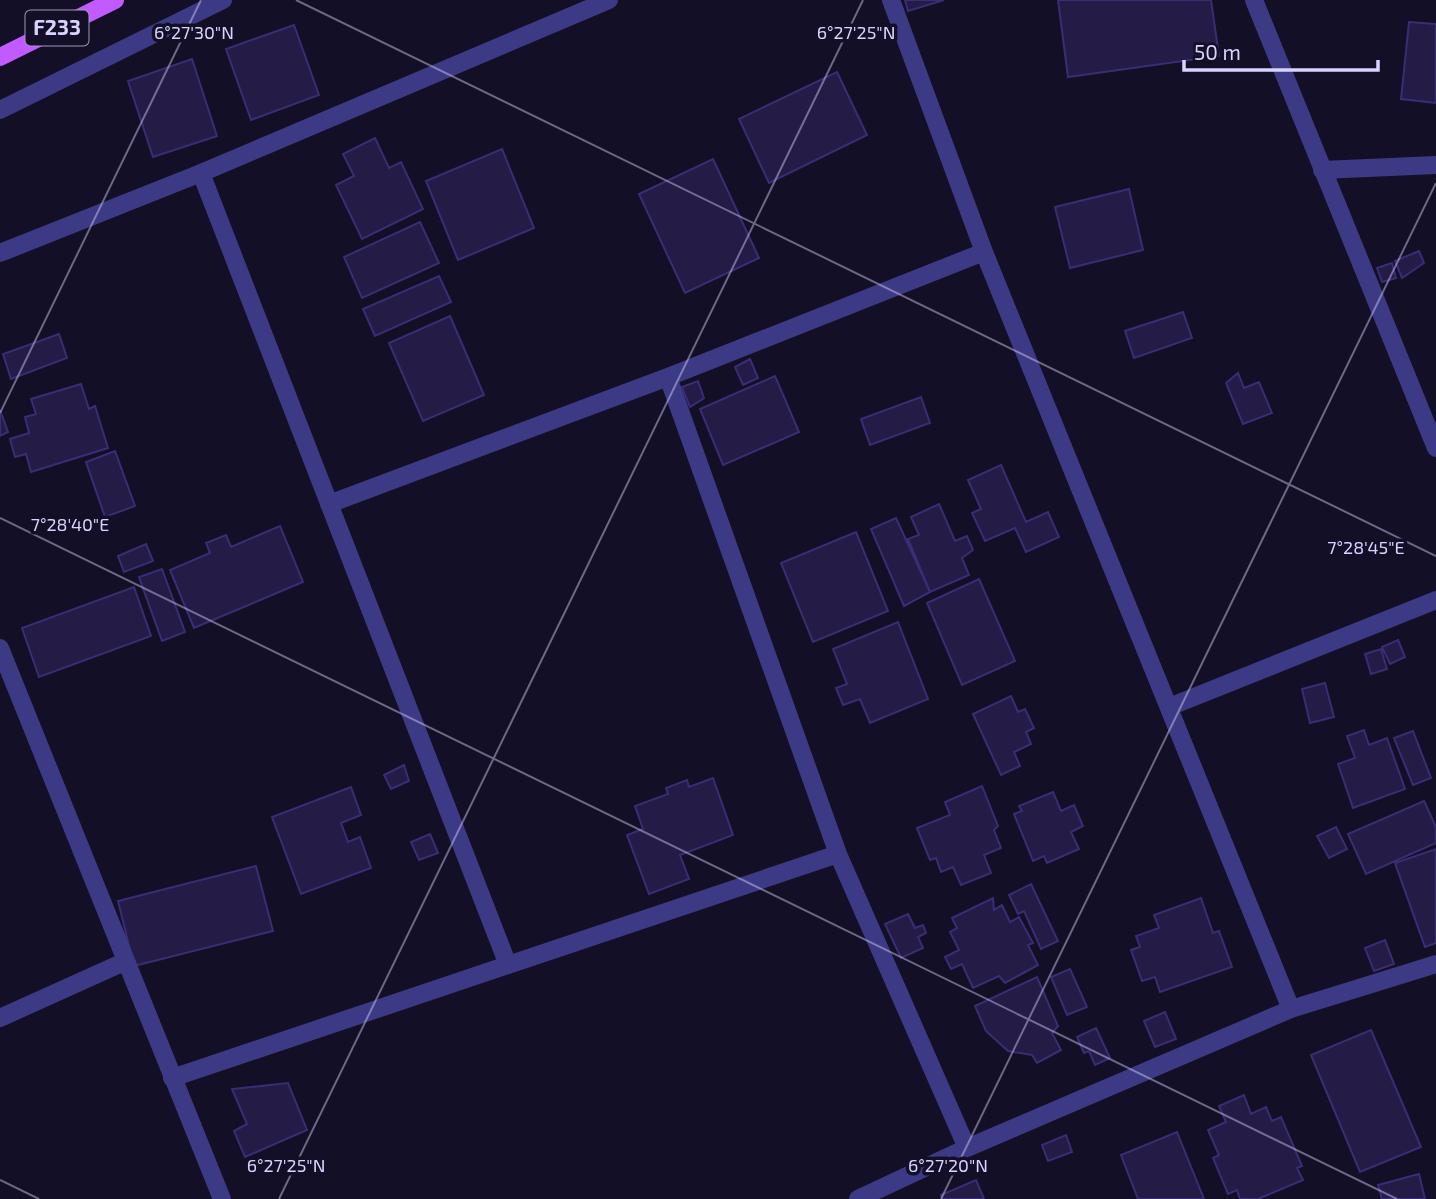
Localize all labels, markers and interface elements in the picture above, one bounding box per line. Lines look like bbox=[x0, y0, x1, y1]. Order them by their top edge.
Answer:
road number: F233 bbox=[25, 10, 88, 46]
text: 6°27'30"N bbox=[154, 21, 234, 43]
text: 6°27'25"N bbox=[817, 21, 895, 43]
scale bar bbox=[1184, 28, 1378, 72]
text: 50 m bbox=[1194, 39, 1241, 64]
text: 7°28'40"E bbox=[31, 513, 109, 535]
text: 7°28'45"E bbox=[1327, 536, 1405, 558]
text: 6°27'25"N bbox=[247, 1154, 325, 1176]
text: 6°27'20"N bbox=[908, 1154, 988, 1176]

